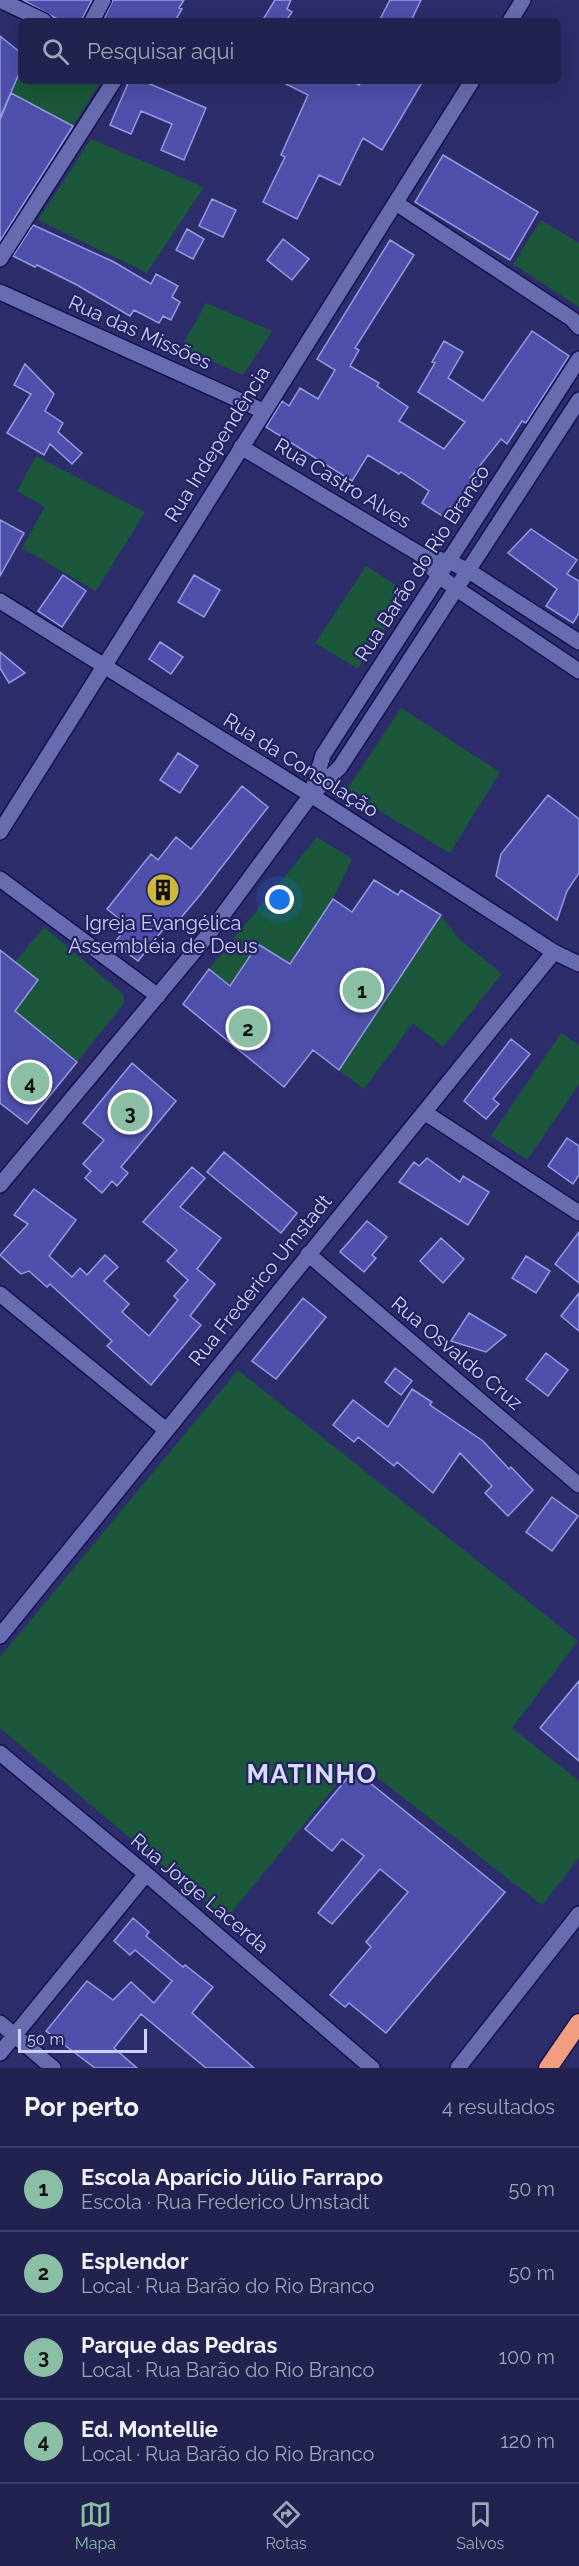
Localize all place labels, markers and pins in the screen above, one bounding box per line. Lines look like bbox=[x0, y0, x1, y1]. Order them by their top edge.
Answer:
building icon: Igreja Evangélica Assembléia de Deus bbox=[145, 872, 181, 908]
place label: Igreja Evangélica Assembléia de Deus bbox=[68, 911, 258, 958]
pin: 1 bbox=[342, 968, 382, 1012]
pin: 2 bbox=[228, 1006, 268, 1050]
pin: 4 bbox=[10, 1060, 50, 1104]
pin: 3 bbox=[110, 1090, 150, 1134]

